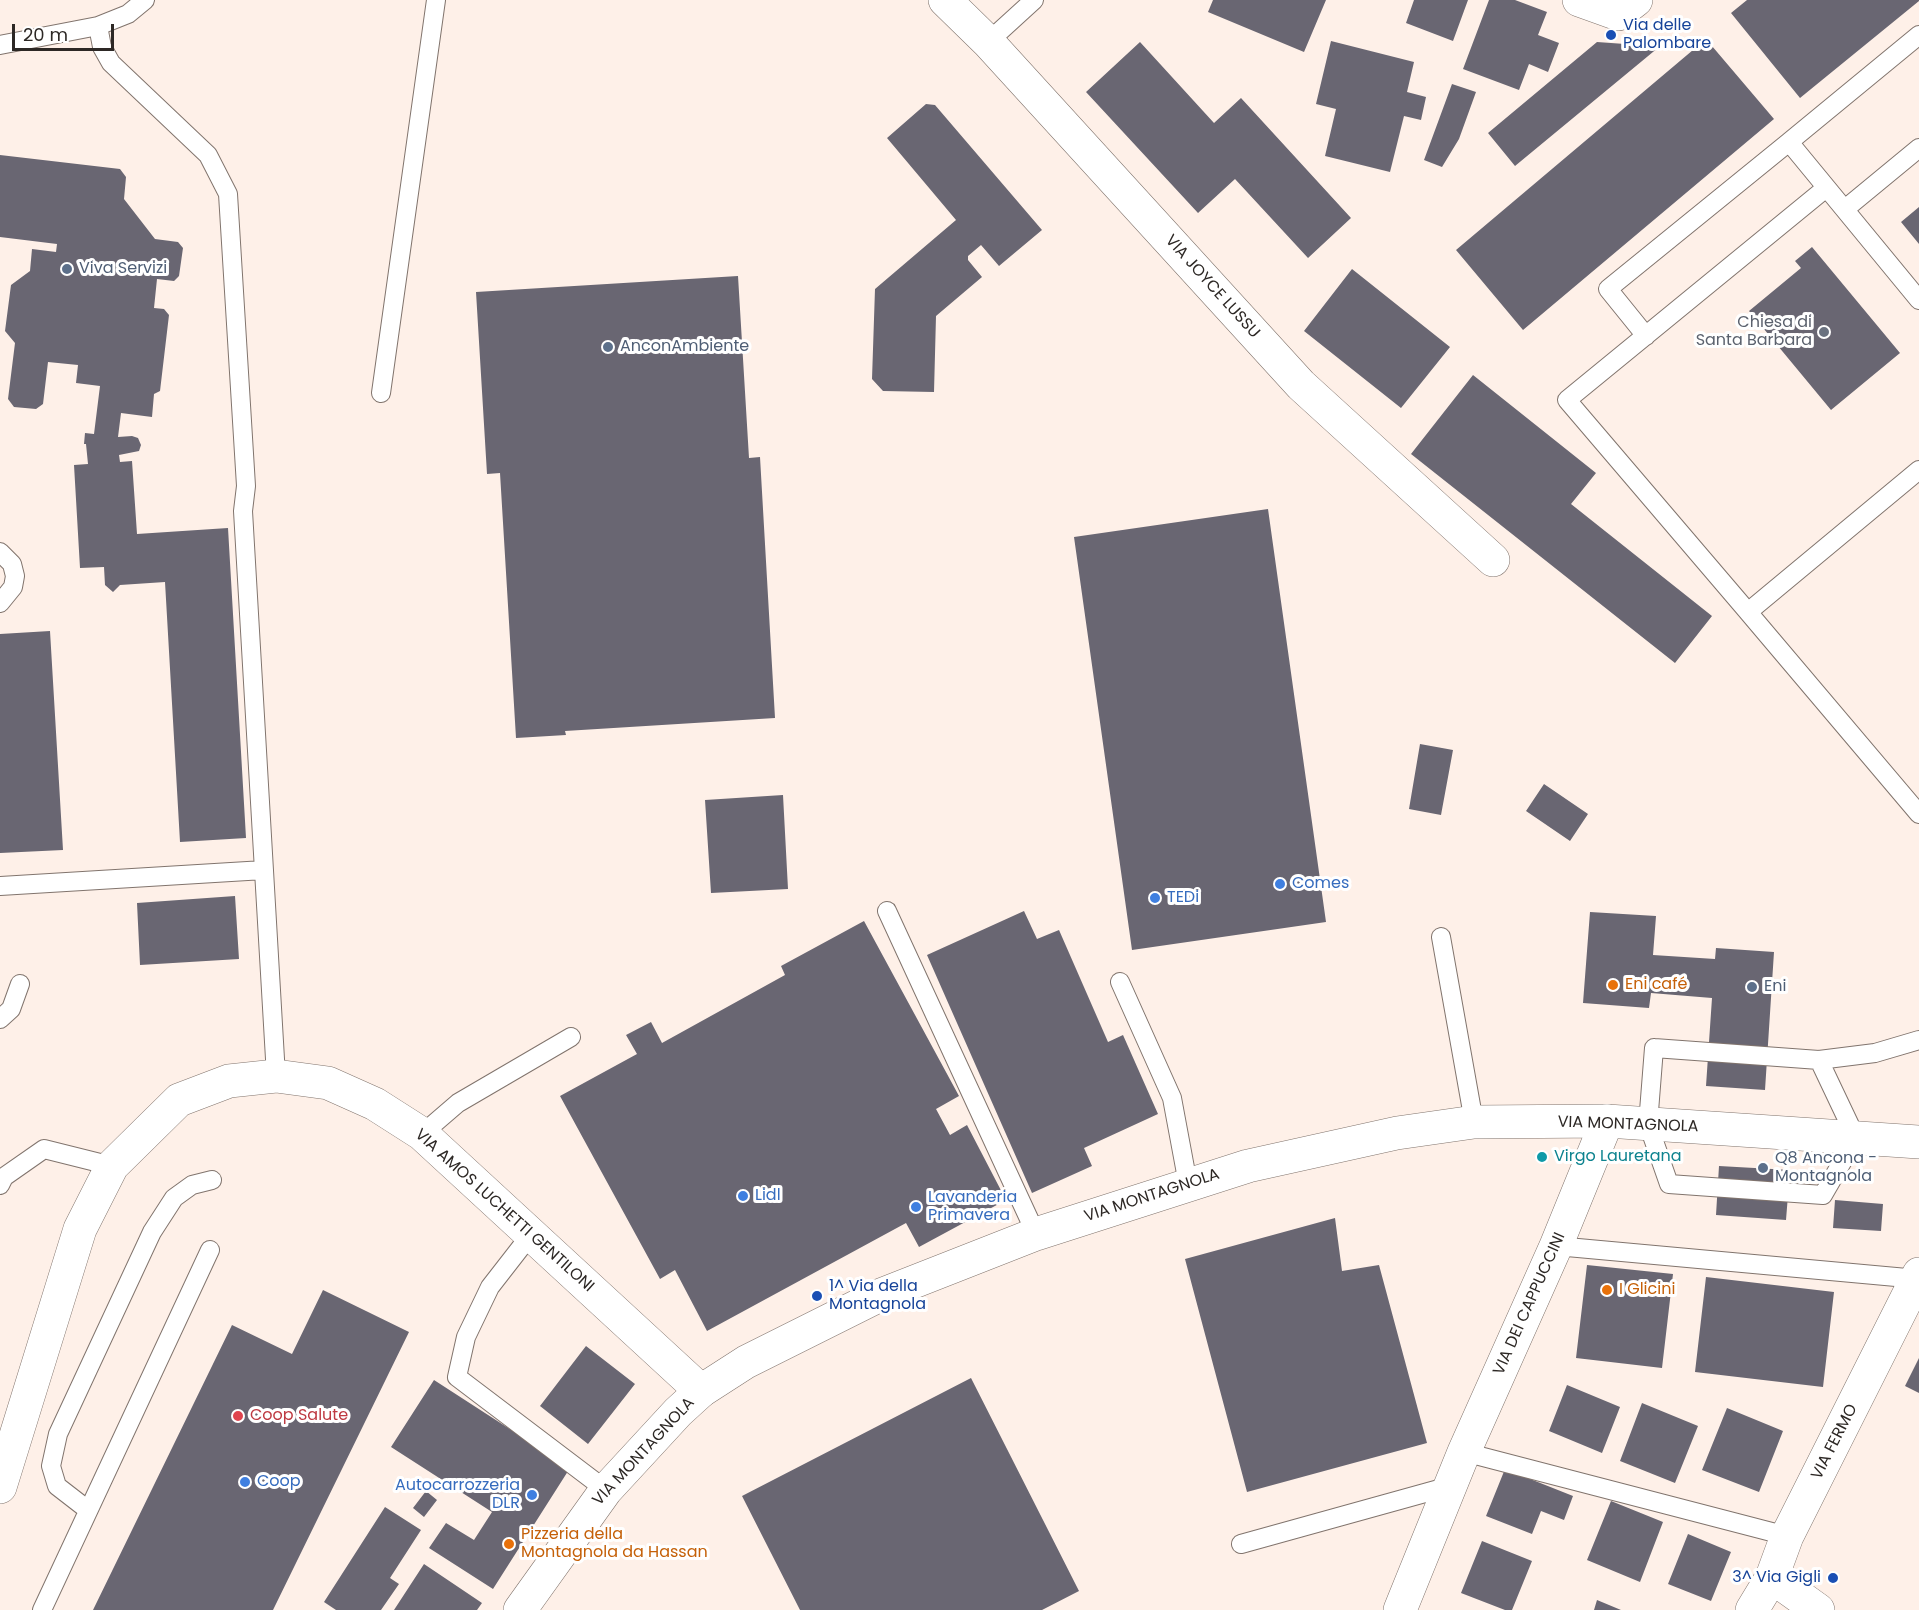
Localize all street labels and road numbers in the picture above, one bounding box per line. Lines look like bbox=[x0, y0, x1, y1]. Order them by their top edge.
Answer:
street label: VIA JOYCE LUSSU bbox=[1161, 231, 1263, 343]
street label: VIA MONTAGNOLA bbox=[1557, 1113, 1699, 1137]
street label: VIA AMOS LUCHETTI GENTILONI bbox=[410, 1125, 598, 1297]
street label: VIA MONTAGNOLA bbox=[1082, 1165, 1222, 1227]
street label: VIA DEI CAPPUCCINI bbox=[1490, 1230, 1570, 1378]
street label: VIA MONTAGNOLA bbox=[589, 1394, 699, 1510]
street label: VIA FERMO bbox=[1808, 1401, 1862, 1483]

